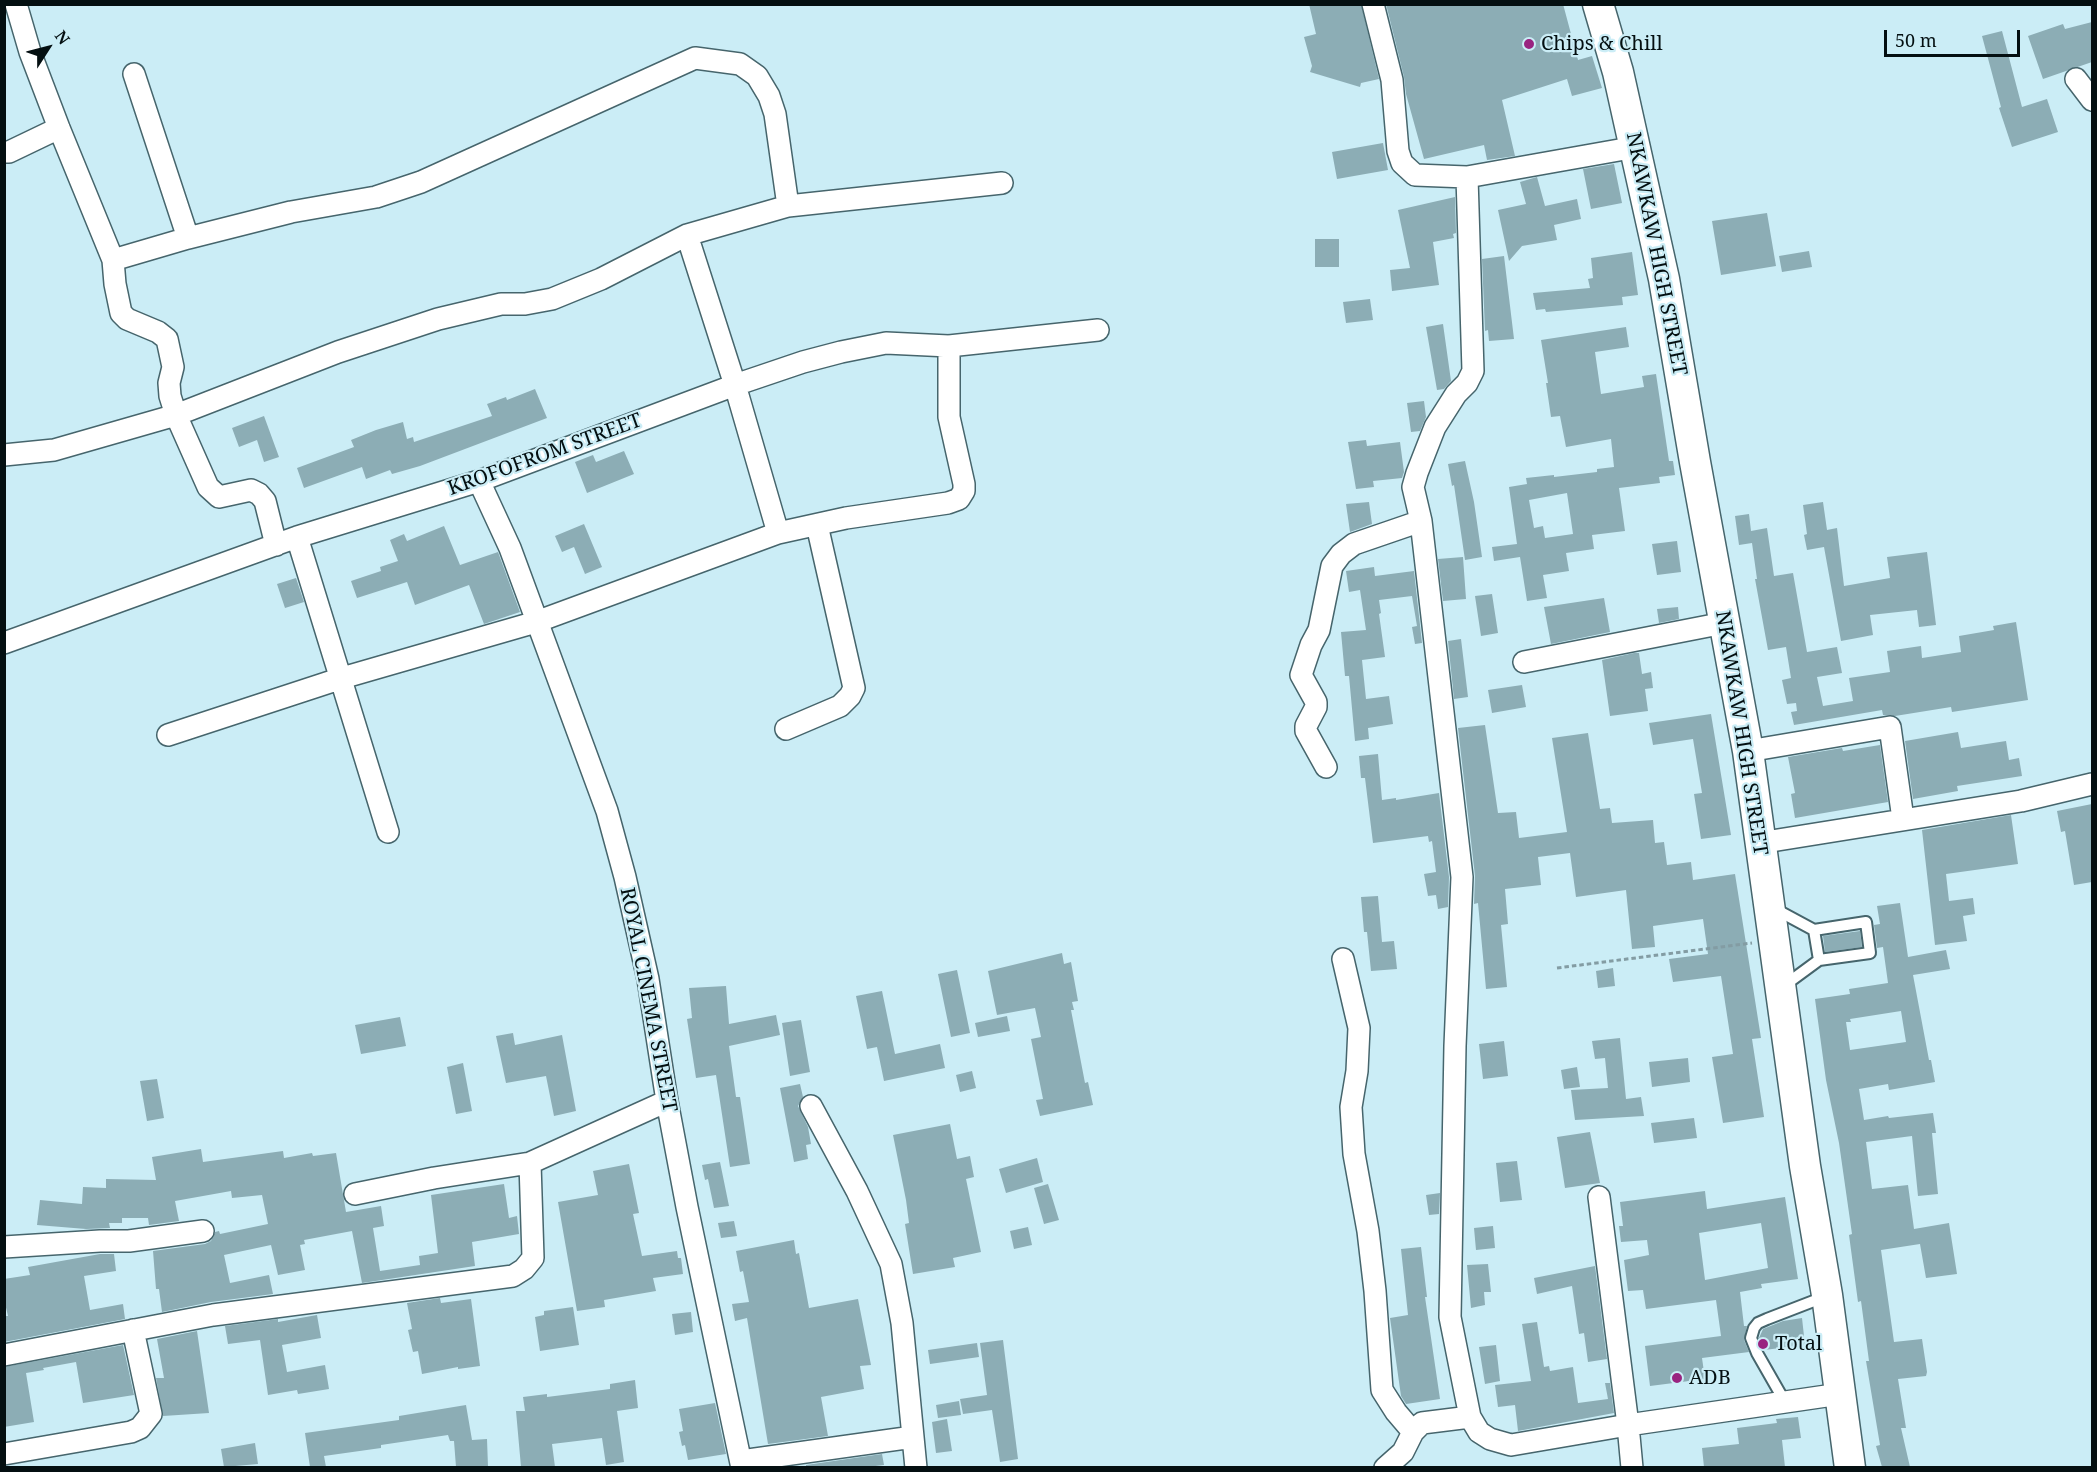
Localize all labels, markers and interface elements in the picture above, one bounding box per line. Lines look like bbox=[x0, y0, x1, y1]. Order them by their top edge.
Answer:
north arrow bbox=[18, 18, 78, 78]
scale bar bbox=[1887, 18, 2024, 56]
text: N bbox=[50, 26, 75, 49]
text: 50 m bbox=[1895, 28, 1937, 52]
place label: Chips & Chill bbox=[1541, 32, 1663, 56]
marker: Chips & Chill bbox=[1522, 37, 1536, 51]
street label: NKAWKAW HIGH STREET bbox=[1621, 130, 1691, 378]
street label: KROFOFROM STREET bbox=[445, 409, 645, 501]
street label: NKAWKAW HIGH STREET bbox=[1710, 609, 1772, 857]
street label: ROYAL CINEMA STREET bbox=[614, 886, 682, 1114]
place label: Total bbox=[1775, 1332, 1822, 1356]
marker: Total bbox=[1756, 1337, 1770, 1351]
place label: ADB bbox=[1689, 1366, 1731, 1390]
marker: ADB bbox=[1670, 1371, 1684, 1385]

